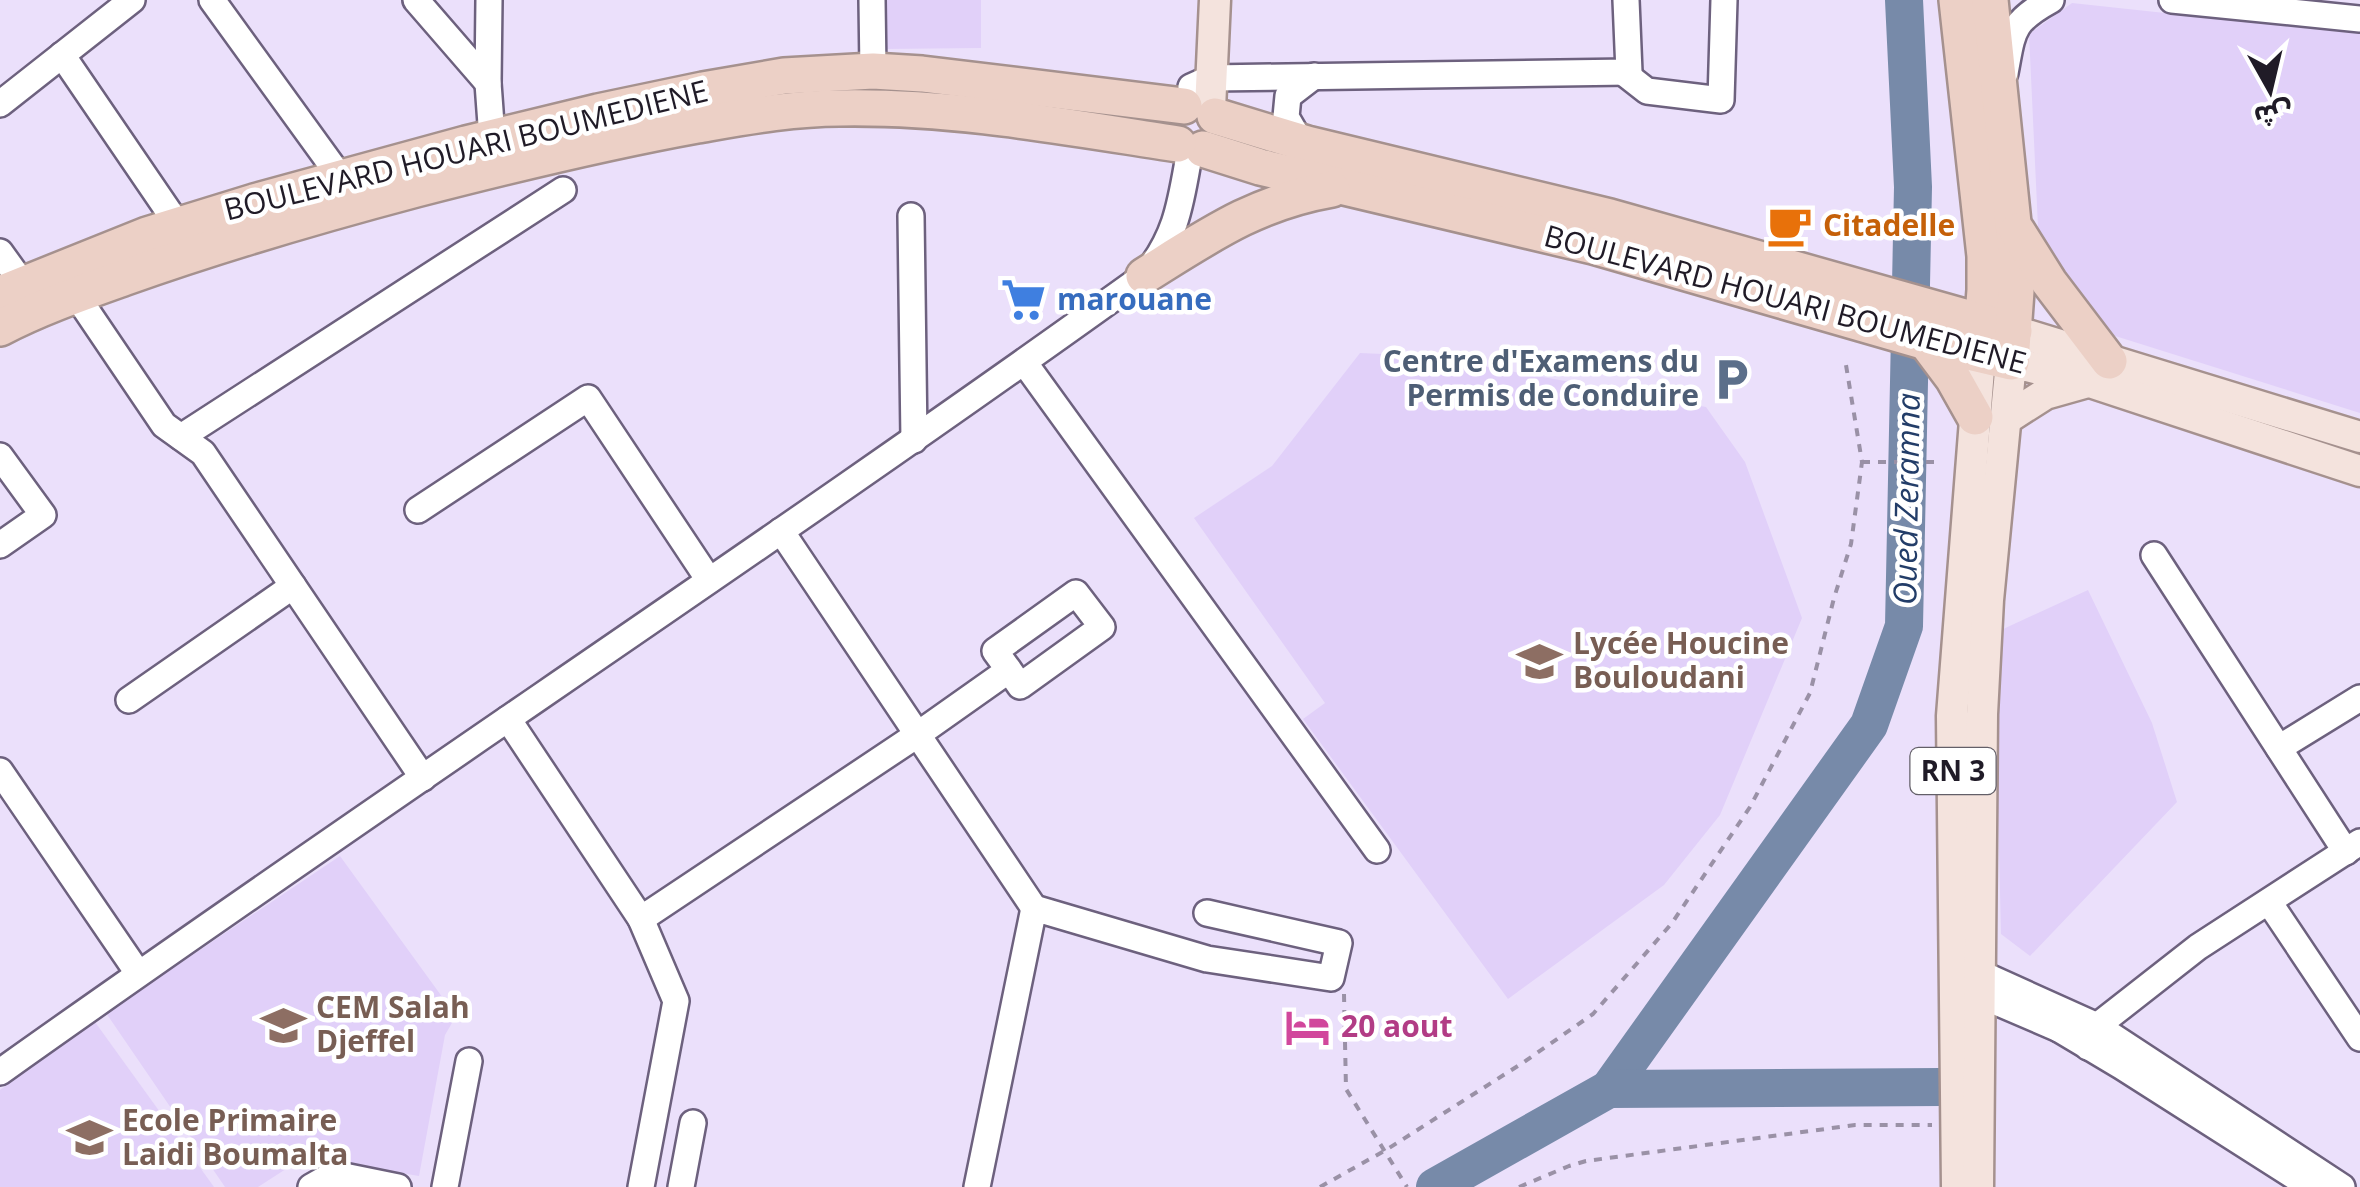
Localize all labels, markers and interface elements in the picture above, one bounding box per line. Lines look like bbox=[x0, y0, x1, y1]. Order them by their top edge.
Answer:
north arrow bbox=[2220, 40, 2320, 140]
street label: BOULEVARD HOUARI BOUMEDIENE bbox=[219, 70, 712, 230]
text: ش bbox=[2252, 94, 2295, 137]
cafe icon: Citadelle bbox=[1766, 202, 1814, 250]
place label: Citadelle bbox=[1823, 204, 1955, 245]
street label: BOULEVARD HOUARI BOUMEDIENE bbox=[1540, 214, 2031, 383]
supermarket icon: marouane bbox=[1000, 276, 1048, 324]
place label: marouane bbox=[1057, 278, 1212, 319]
place label: Centre d'Examens du Permis de Conduire bbox=[1383, 340, 1699, 415]
parking icon: Centre d'Examens du Permis de Conduire bbox=[1708, 355, 1756, 403]
water label: Oued Zeramna bbox=[1882, 392, 1929, 606]
place label: Lycée Houcine Bouloudani bbox=[1573, 622, 1789, 697]
school or university icon: Lycée Houcine Bouloudani bbox=[1516, 637, 1564, 685]
road number: RN 3 bbox=[1910, 748, 1996, 794]
place label: CEM Salah Djeffel bbox=[316, 986, 470, 1061]
school or university icon: CEM Salah Djeffel bbox=[259, 1001, 307, 1049]
hotel icon: 20 aout bbox=[1284, 1003, 1332, 1051]
place label: 20 aout bbox=[1341, 1005, 1453, 1046]
place label: Ecole Primaire Laidi Boumalta bbox=[122, 1099, 348, 1174]
school or university icon: Ecole Primaire Laidi Boumalta bbox=[65, 1114, 113, 1162]

